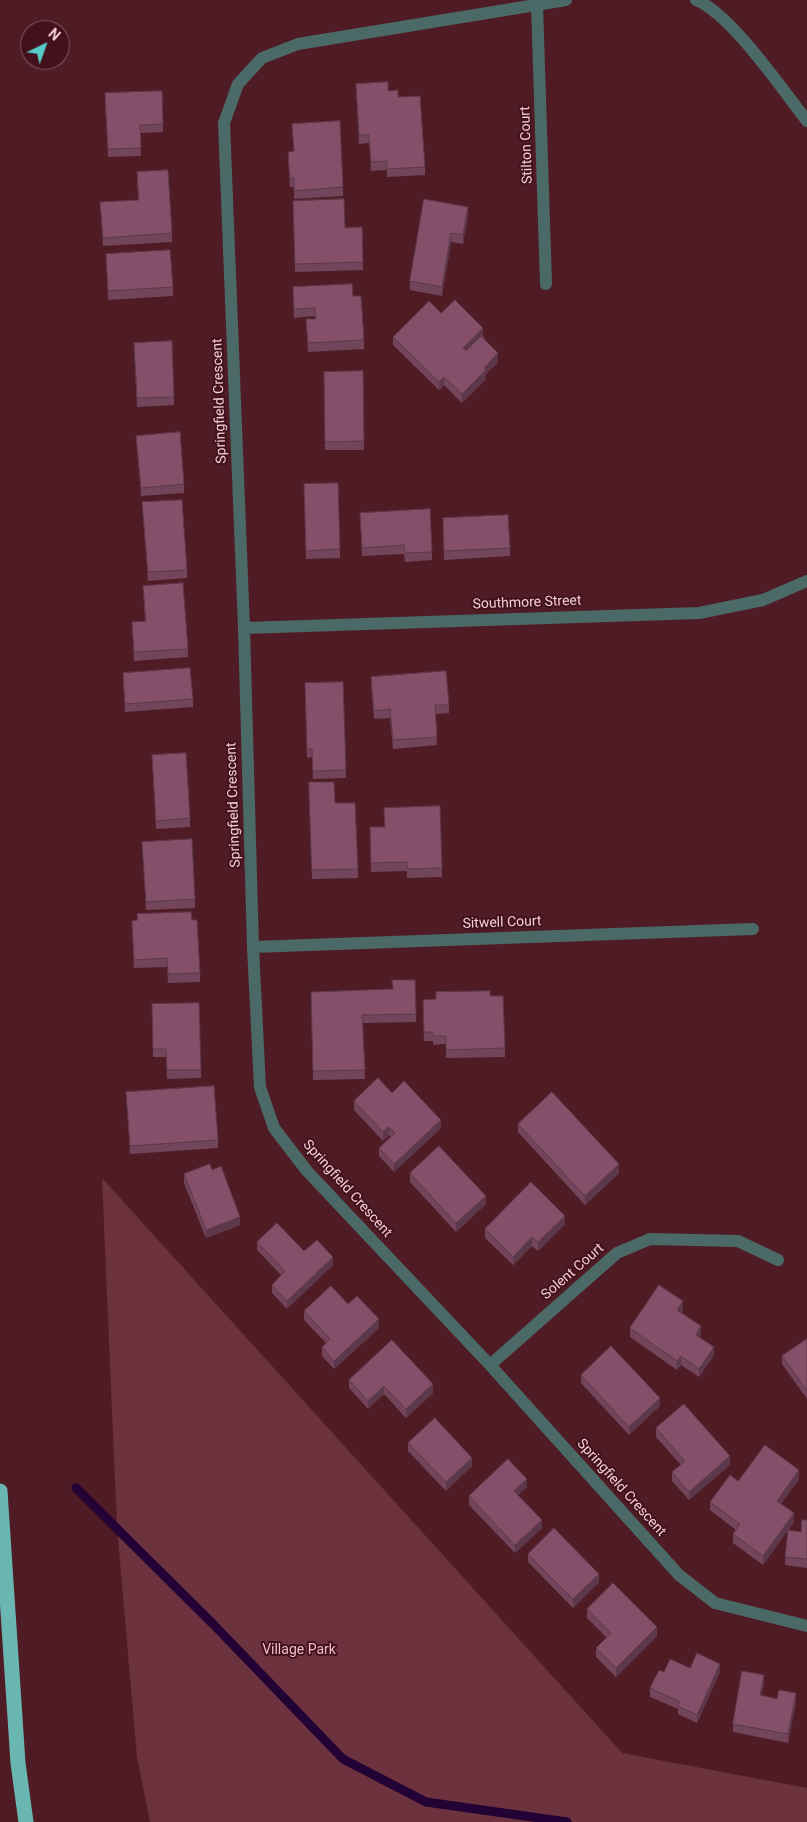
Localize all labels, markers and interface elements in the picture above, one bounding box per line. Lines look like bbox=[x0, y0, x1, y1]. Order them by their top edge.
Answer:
north arrow bbox=[20, 20, 70, 70]
text: N bbox=[45, 25, 63, 44]
street label: Stilton Court bbox=[517, 106, 537, 184]
street label: Springfield Crescent bbox=[209, 338, 231, 464]
street label: Southmore Street bbox=[472, 593, 582, 613]
street label: Springfield Crescent bbox=[223, 742, 245, 868]
street label: Sitwell Court bbox=[462, 913, 542, 933]
street label: Springfield Crescent bbox=[299, 1137, 395, 1241]
street label: Solent Court bbox=[538, 1240, 608, 1304]
street label: Springfield Crescent bbox=[573, 1436, 669, 1540]
park label: Village Park bbox=[262, 1642, 336, 1658]

